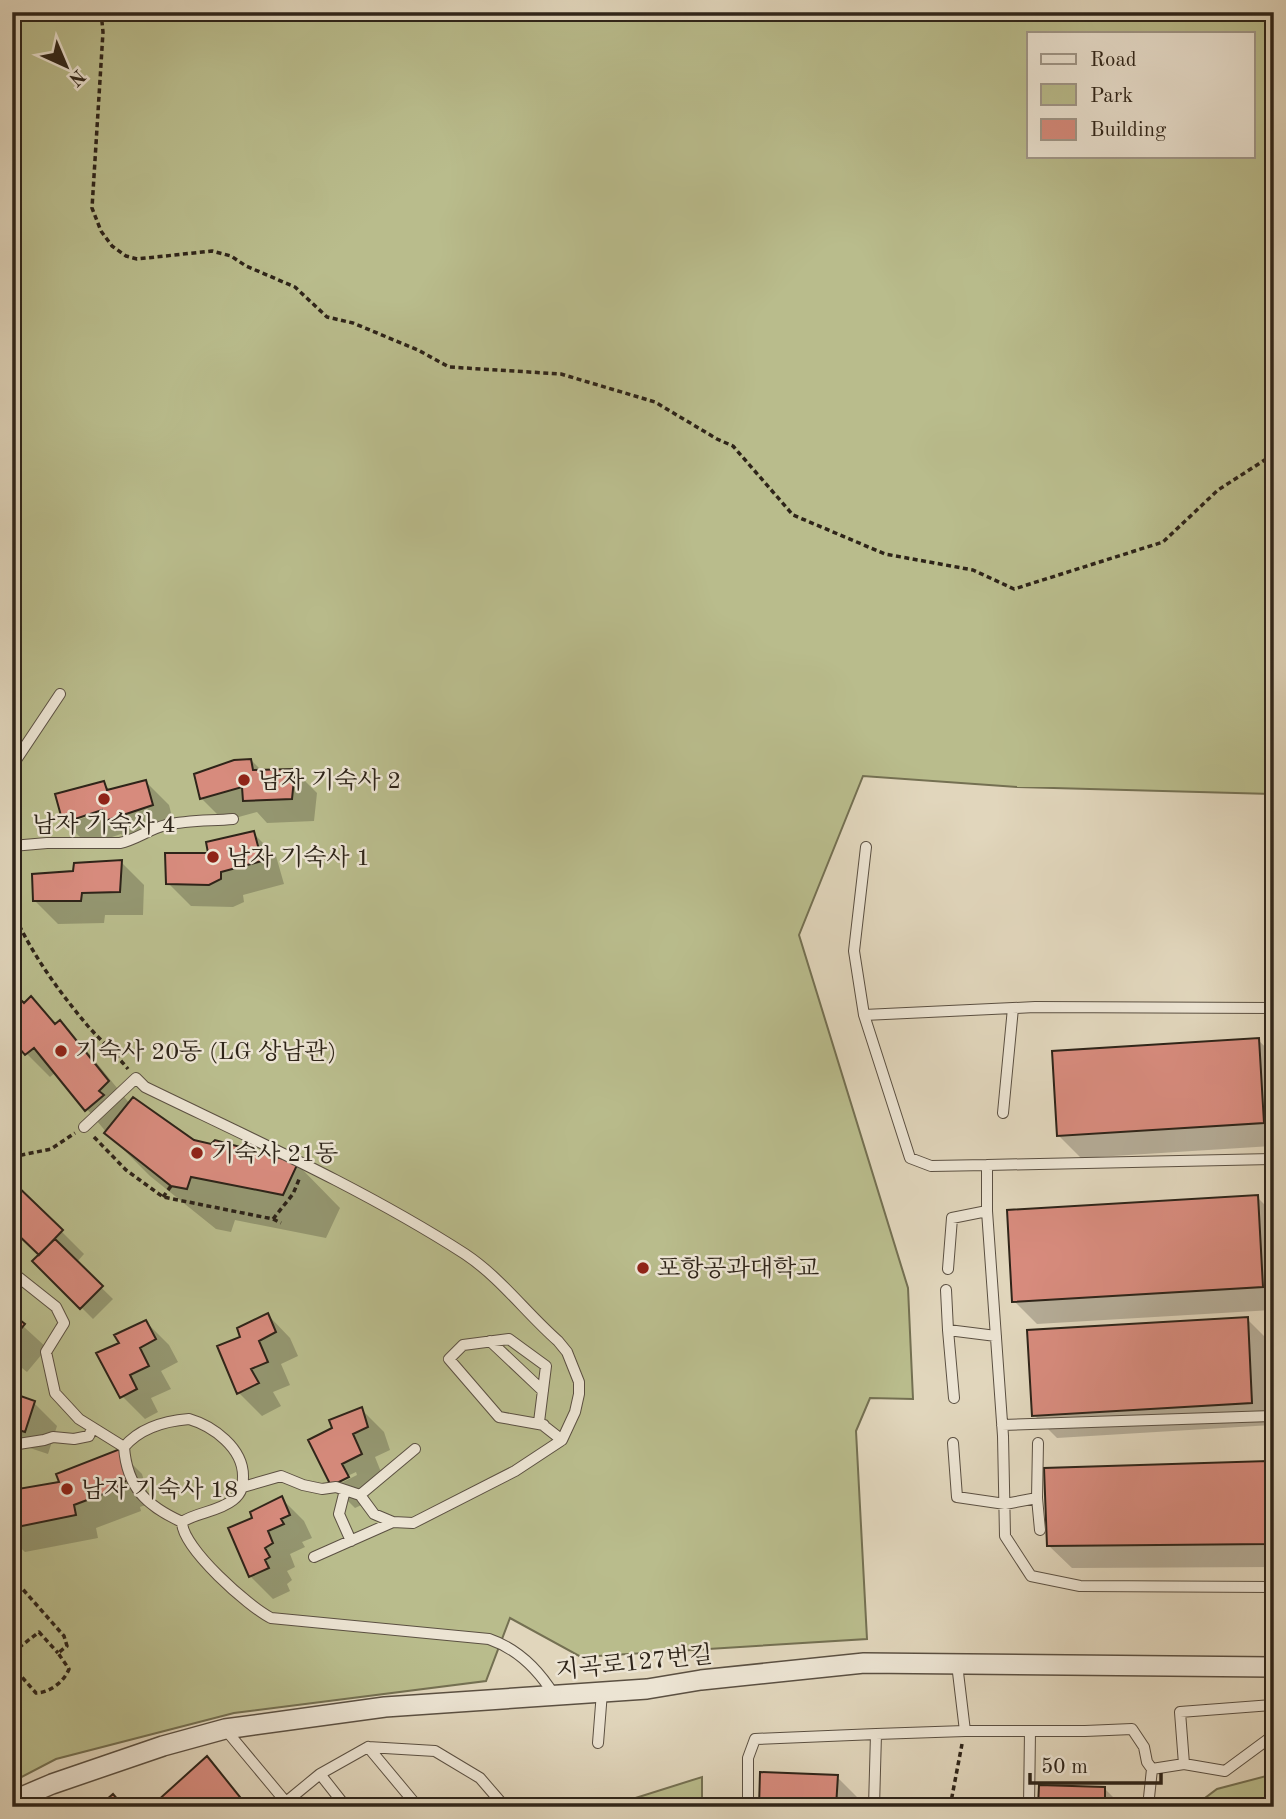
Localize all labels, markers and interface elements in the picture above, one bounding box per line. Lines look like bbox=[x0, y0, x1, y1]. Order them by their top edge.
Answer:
north arrow bbox=[32, 32, 102, 102]
legend bbox=[1027, 32, 1254, 158]
text: Road bbox=[1090, 50, 1137, 71]
text: N bbox=[64, 65, 88, 89]
text: Park bbox=[1090, 86, 1133, 107]
text: Building bbox=[1090, 120, 1167, 141]
place label: 남자 기숙사 2 bbox=[258, 767, 401, 794]
marker: 남자 기숙사 2 bbox=[236, 772, 252, 788]
marker: 남자 기숙사 4 bbox=[96, 791, 112, 807]
place label: 남자 기숙사 4 bbox=[32, 811, 176, 838]
place label: 남자 기숙사 1 bbox=[227, 844, 370, 871]
marker: 남자 기숙사 1 bbox=[205, 849, 221, 865]
place label: 기숙사 20동 (LG 상남관) bbox=[75, 1038, 336, 1065]
marker: 기숙사 20동 (LG 상남관) bbox=[53, 1043, 69, 1059]
place label: 기숙사 21동 bbox=[211, 1140, 338, 1167]
marker: 기숙사 21동 bbox=[189, 1145, 205, 1161]
place label: 포항공과대학교 bbox=[657, 1256, 819, 1282]
marker: 포항공과대학교 bbox=[635, 1260, 651, 1276]
place label: 남자 기숙사 18 bbox=[81, 1476, 238, 1503]
marker: 남자 기숙사 18 bbox=[59, 1481, 75, 1497]
street label: 지곡로127번길 bbox=[554, 1642, 714, 1684]
scale bar bbox=[1030, 1742, 1162, 1786]
text: 50 m bbox=[1041, 1757, 1088, 1778]

